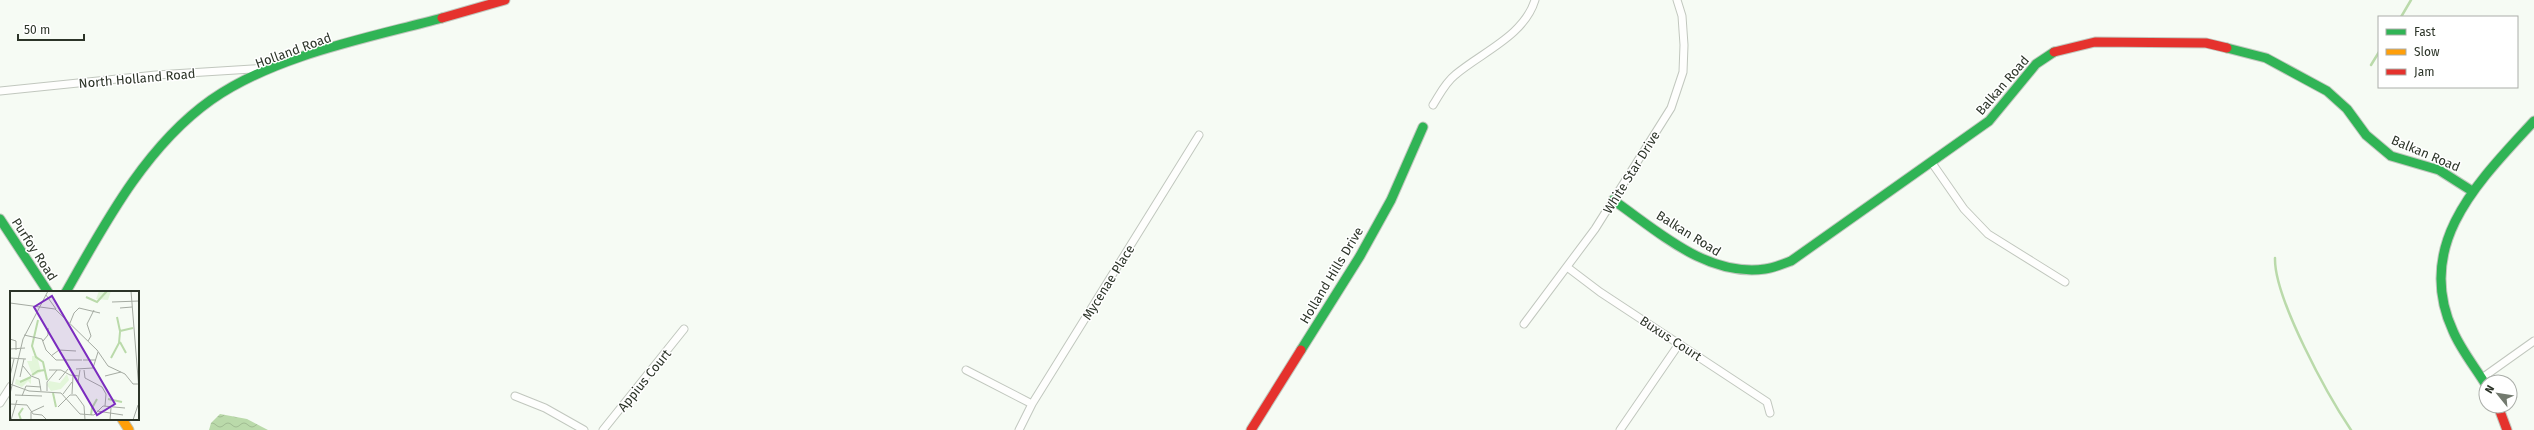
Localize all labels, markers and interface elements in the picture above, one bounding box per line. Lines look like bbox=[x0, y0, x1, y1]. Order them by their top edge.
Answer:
scale bar bbox=[18, 16, 84, 42]
legend bbox=[2378, 16, 2518, 88]
text: 50 m bbox=[24, 23, 50, 37]
text: Fast bbox=[2414, 25, 2436, 39]
street label: Holland Road bbox=[253, 30, 333, 71]
text: Slow bbox=[2414, 45, 2440, 59]
street label: Balkan Road bbox=[1973, 53, 2032, 118]
text: Jam bbox=[2414, 65, 2434, 79]
street label: North Holland Road bbox=[78, 66, 196, 91]
street label: White Star Drive bbox=[1600, 128, 1663, 216]
street label: Balkan Road bbox=[2389, 132, 2462, 175]
street label: Balkan Road bbox=[1654, 208, 1724, 259]
street label: Purfoy Road bbox=[9, 215, 60, 283]
street label: Holland Hills Drive bbox=[1297, 224, 1366, 326]
street label: Mycenae Place bbox=[1079, 242, 1138, 323]
inset map bbox=[10, 291, 139, 420]
street label: Buxus Court bbox=[1637, 313, 1705, 364]
street label: Appius Court bbox=[615, 346, 674, 414]
north arrow bbox=[2478, 374, 2518, 414]
text: N bbox=[2482, 383, 2497, 396]

